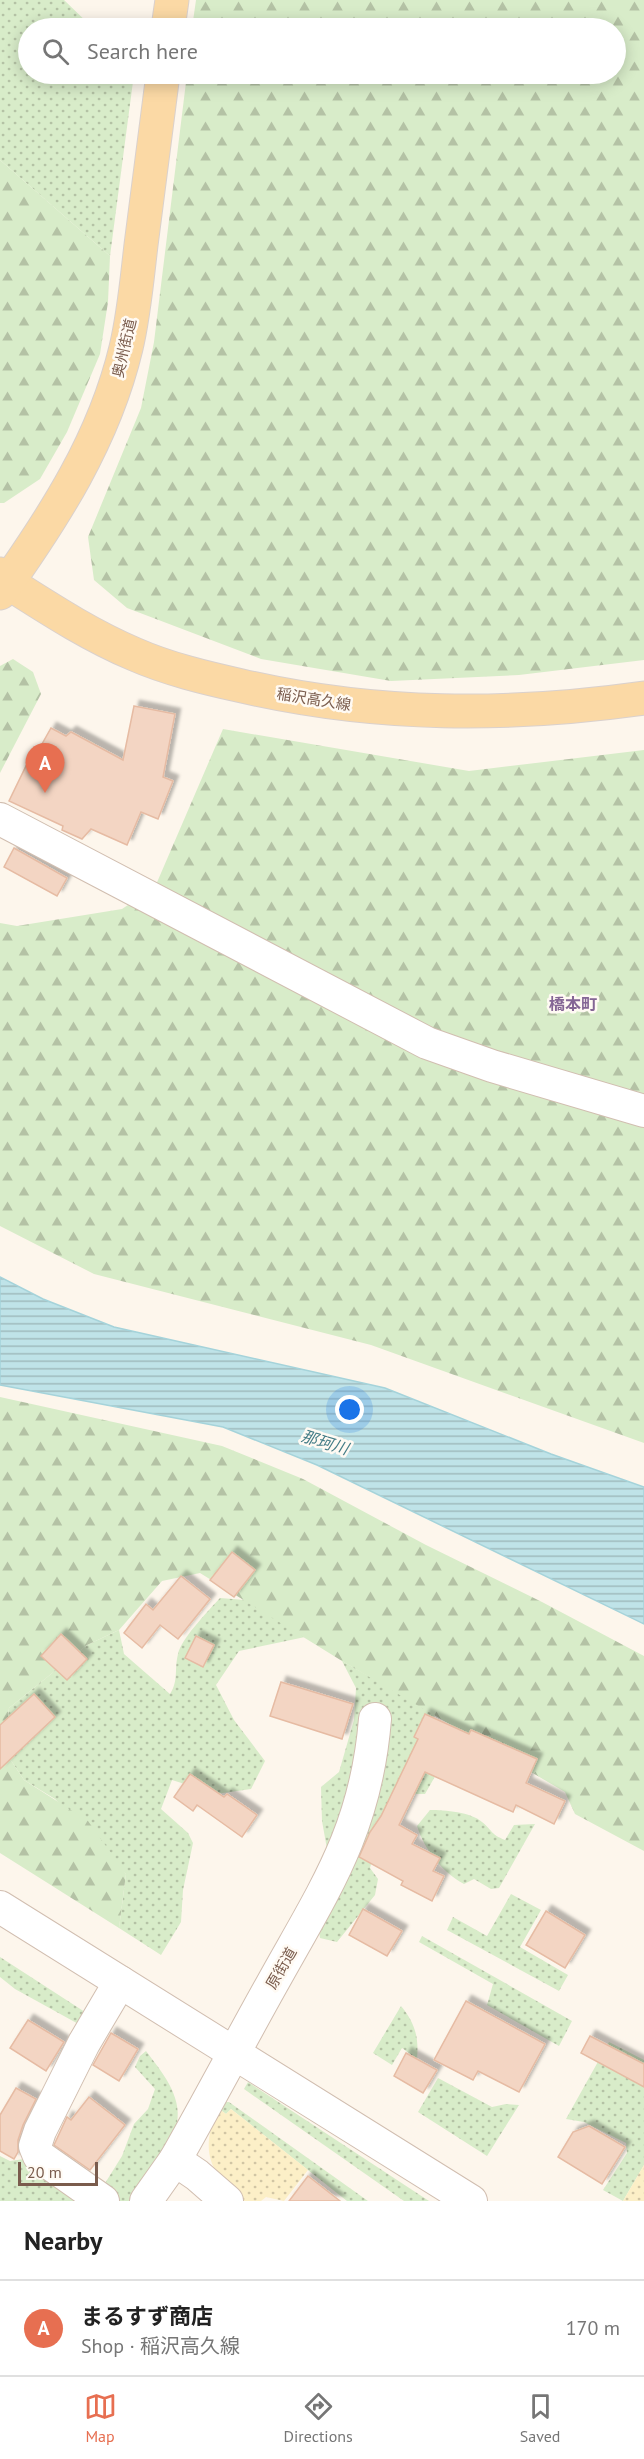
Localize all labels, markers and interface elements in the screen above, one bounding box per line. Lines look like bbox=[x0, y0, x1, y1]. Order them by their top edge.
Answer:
search box bbox=[18, 18, 626, 84]
icon: search bbox=[39, 35, 72, 68]
text: Search here bbox=[87, 37, 198, 65]
street label: 奥州街道 bbox=[108, 317, 140, 379]
street label: 稲沢高久線 bbox=[275, 684, 353, 714]
pin: A bbox=[26, 744, 64, 793]
district label: 橋本町 bbox=[549, 994, 597, 1014]
your location bbox=[335, 1395, 364, 1424]
water label: 那珂川 bbox=[299, 1425, 353, 1459]
street label: 原街道 bbox=[262, 1944, 300, 1992]
scale bar bbox=[18, 2159, 98, 2186]
text: 20 m bbox=[27, 2162, 62, 2182]
text: Nearby bbox=[24, 2224, 102, 2257]
text: まるすず商店 bbox=[81, 2302, 213, 2330]
text: A bbox=[37, 2315, 50, 2341]
text: 170 m bbox=[566, 2315, 620, 2341]
text: Shop · 稲沢高久線 bbox=[81, 2333, 240, 2359]
tab: Map bbox=[84, 2390, 117, 2446]
tab: Directions bbox=[284, 2390, 353, 2446]
tab: Saved bbox=[520, 2390, 560, 2446]

